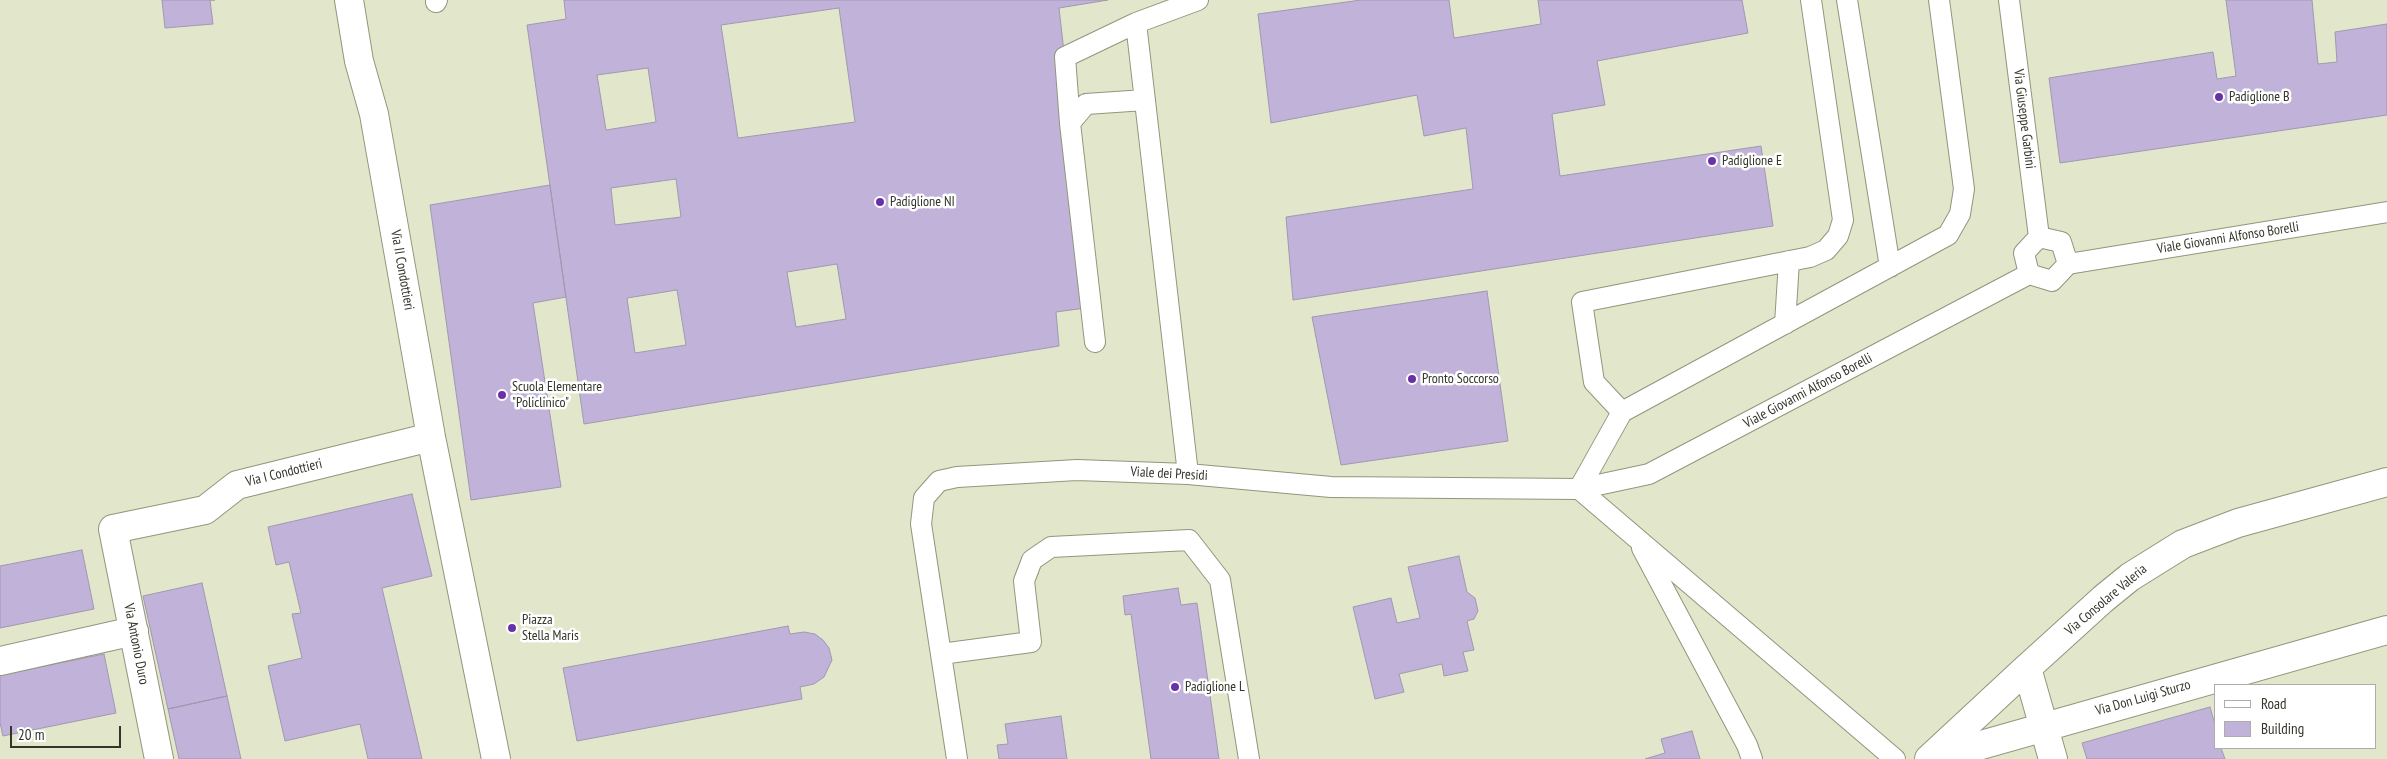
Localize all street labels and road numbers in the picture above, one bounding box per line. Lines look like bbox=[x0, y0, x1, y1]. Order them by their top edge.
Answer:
street label: Via Giuseppe Garbini bbox=[2010, 68, 2038, 170]
street label: Viale Giovanni Alfonso Borelli bbox=[2156, 218, 2300, 258]
street label: Via II Condottieri bbox=[387, 229, 417, 311]
street label: Viale Giovanni Alfonso Borelli bbox=[1741, 350, 1875, 432]
street label: Via I Condottieri bbox=[244, 455, 324, 491]
street label: Viale dei Presidi bbox=[1130, 464, 1208, 484]
street label: Via Consolare Valeria bbox=[2062, 561, 2150, 639]
street label: Via Antonio Duro bbox=[120, 602, 152, 686]
street label: Via Don Luigi Sturzo bbox=[2094, 676, 2192, 720]

